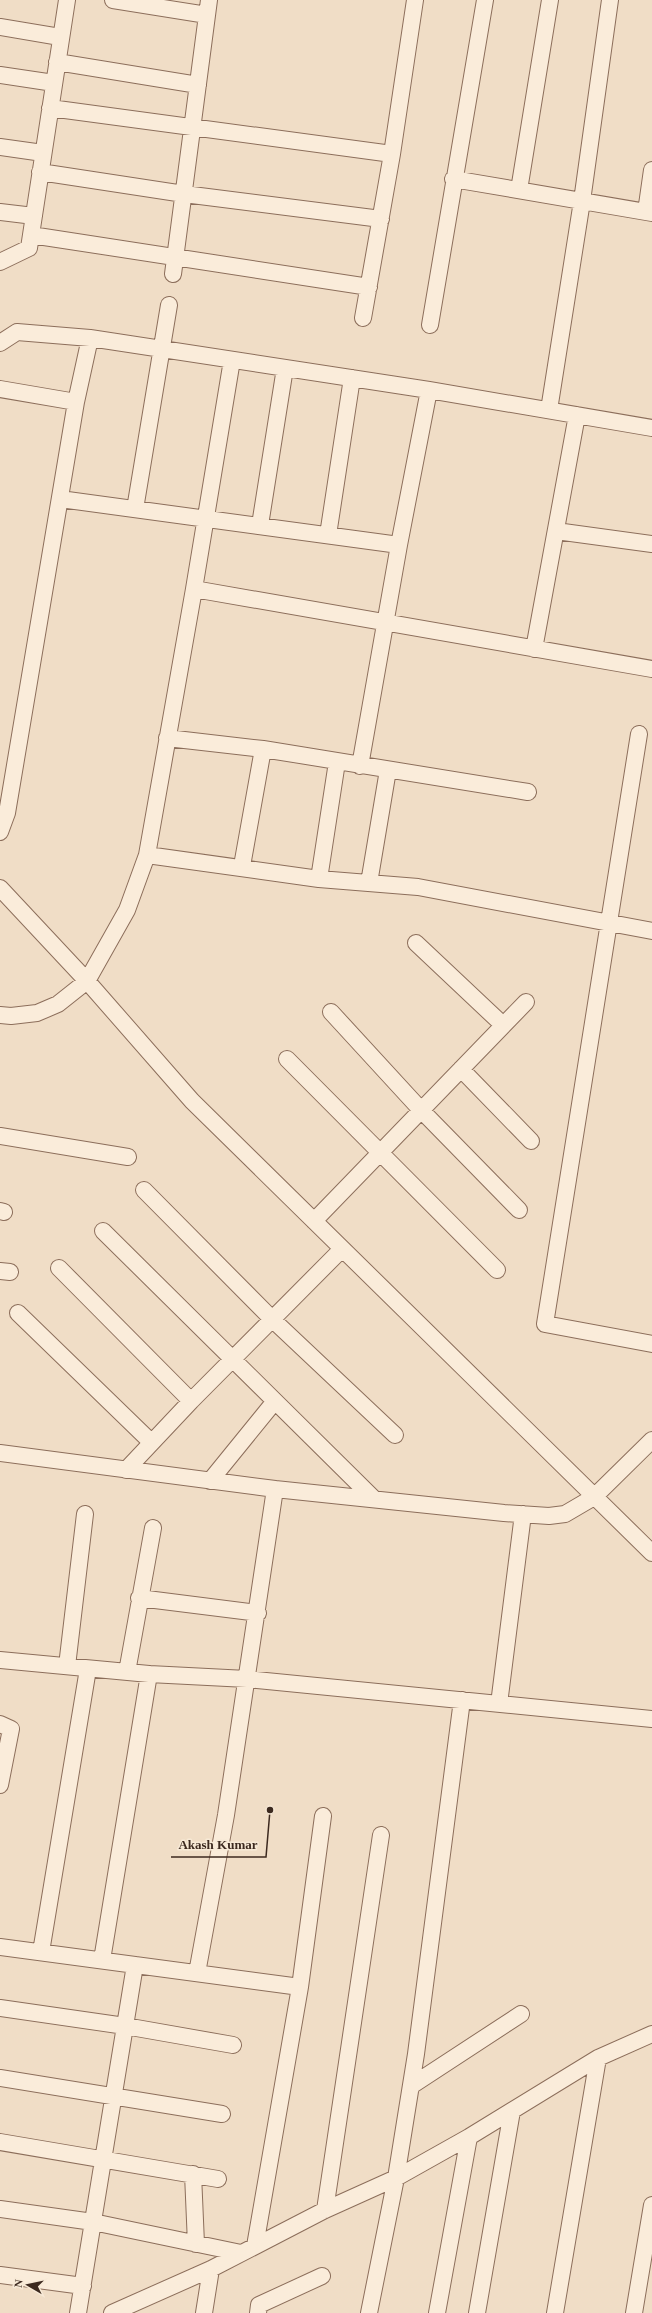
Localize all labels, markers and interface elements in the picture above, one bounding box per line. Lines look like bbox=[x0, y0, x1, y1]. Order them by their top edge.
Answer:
callout: Akash Kumar bbox=[171, 1832, 266, 1857]
text: Akash Kumar bbox=[178, 1837, 258, 1852]
north arrow bbox=[8, 2265, 48, 2305]
text: N bbox=[12, 2279, 25, 2288]

